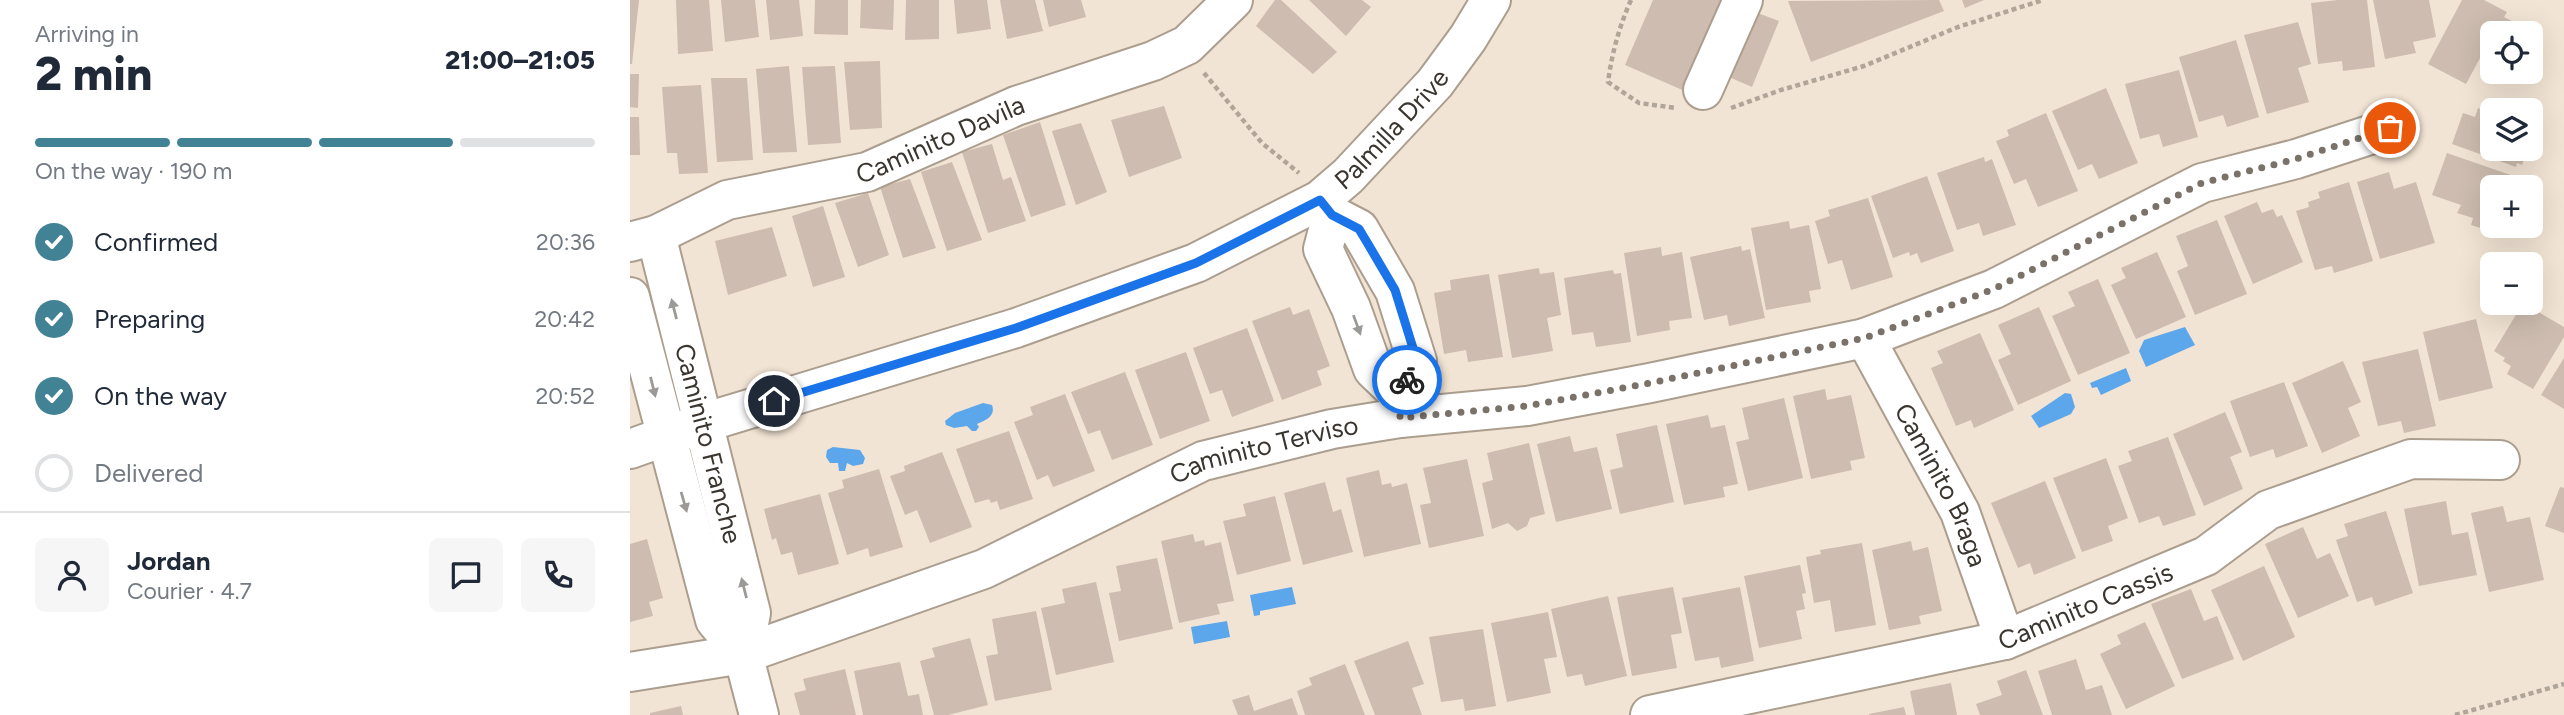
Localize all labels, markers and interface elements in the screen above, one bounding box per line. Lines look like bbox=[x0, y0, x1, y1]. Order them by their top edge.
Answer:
text: Arriving in bbox=[35, 20, 139, 48]
map controls bbox=[2480, 21, 2543, 315]
button: locate bbox=[2480, 21, 2543, 84]
text: 21:00–21:05 bbox=[445, 44, 595, 76]
text: 2 min bbox=[35, 46, 152, 102]
street label: Palmilla Drive bbox=[1328, 63, 1456, 196]
street label: Caminito Davila bbox=[853, 88, 1029, 190]
pin bbox=[2360, 98, 2420, 158]
button: layers bbox=[2480, 98, 2543, 161]
icon: bag bbox=[2371, 109, 2409, 147]
text: On the way · 190 m bbox=[35, 157, 232, 185]
button: + bbox=[2480, 175, 2543, 238]
icon: check bbox=[35, 223, 73, 261]
text: Confirmed bbox=[94, 226, 218, 258]
text: 20:36 bbox=[536, 228, 595, 256]
button: − bbox=[2480, 252, 2543, 315]
one-way arrow bbox=[668, 298, 679, 320]
icon: check bbox=[35, 300, 73, 338]
text: Preparing bbox=[94, 303, 205, 335]
text: 20:42 bbox=[534, 305, 595, 333]
one-way arrow bbox=[1352, 314, 1363, 335]
street label: Caminito Franche bbox=[668, 340, 749, 547]
courier bbox=[1372, 345, 1442, 415]
icon: bike bbox=[1388, 361, 1426, 399]
pin bbox=[744, 371, 804, 431]
one-way arrow bbox=[648, 376, 659, 398]
icon: check bbox=[35, 377, 73, 415]
text: On the way bbox=[94, 380, 227, 412]
text: 20:52 bbox=[535, 382, 595, 410]
icon: home bbox=[755, 382, 793, 420]
street label: Caminito Braga bbox=[1888, 398, 1994, 571]
street label: Caminito Terviso bbox=[1164, 409, 1360, 491]
text: Delivered bbox=[94, 457, 203, 489]
one-way arrow bbox=[680, 492, 690, 513]
button: person bbox=[35, 538, 109, 612]
button: chat bbox=[429, 538, 503, 612]
button: phone bbox=[521, 538, 595, 612]
text: Jordan bbox=[127, 545, 210, 577]
street label: Caminito Cassis bbox=[1993, 556, 2178, 657]
one-way arrow bbox=[738, 576, 749, 598]
text: Courier · 4.7 bbox=[127, 577, 252, 605]

